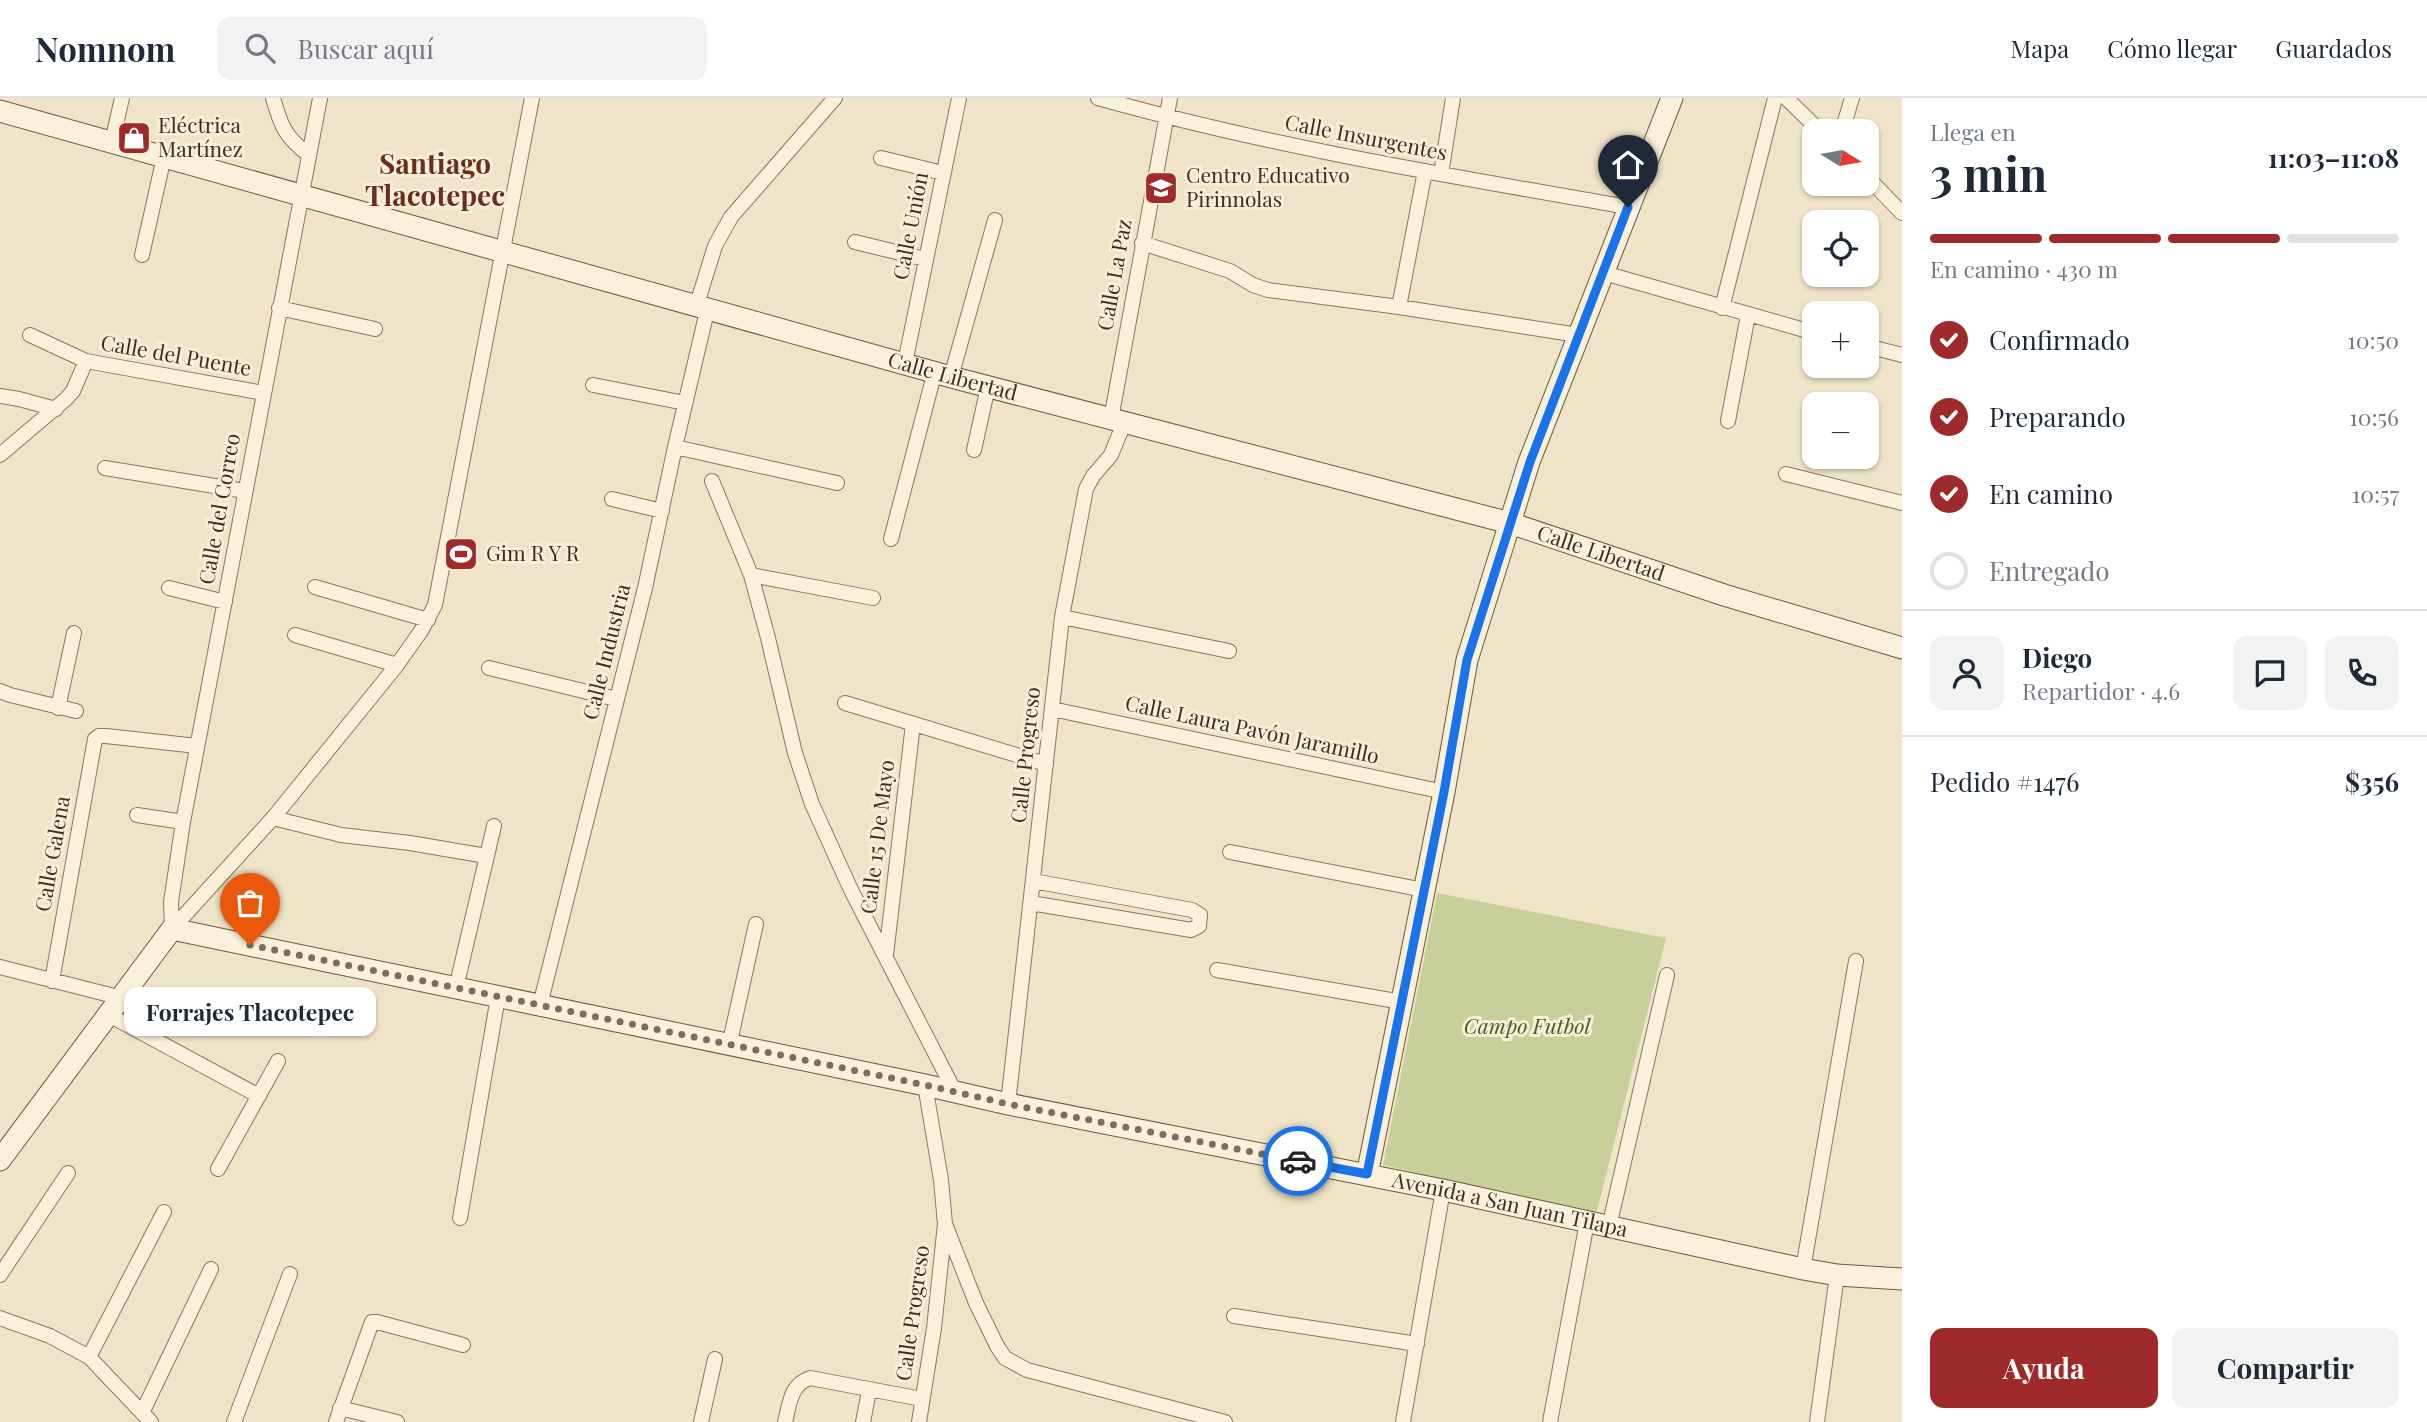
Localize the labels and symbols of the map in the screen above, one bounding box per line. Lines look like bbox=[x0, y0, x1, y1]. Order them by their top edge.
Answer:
street label: Calle Insurgentes bbox=[1283, 107, 1450, 165]
place label: Eléctrica Martínez bbox=[158, 110, 243, 162]
shop icon: Eléctrica Martínez bbox=[115, 119, 153, 157]
north arrow bbox=[1802, 119, 1880, 196]
pin bbox=[1598, 135, 1658, 207]
district label: Santiago Tlacotepec bbox=[365, 144, 505, 213]
place label: Centro Educativo Pirinnolas bbox=[1186, 160, 1350, 212]
street label: Calle Unión bbox=[885, 169, 933, 282]
school or university icon: Centro Educativo Pirinnolas bbox=[1142, 169, 1180, 207]
street label: Calle La Paz bbox=[1089, 217, 1137, 333]
street label: Calle del Puente bbox=[99, 327, 254, 381]
street label: Calle Libertad bbox=[885, 344, 1021, 406]
street label: Calle del Correo bbox=[191, 431, 245, 586]
street label: Calle Libertad bbox=[1534, 517, 1669, 586]
sports icon: Gim R Y R bbox=[442, 535, 480, 573]
place label: Gim R Y R bbox=[486, 538, 580, 566]
street label: Calle Industria bbox=[575, 580, 636, 723]
street label: Calle Progreso bbox=[1003, 685, 1045, 824]
street label: Calle Laura Pavón Jaramillo bbox=[1123, 687, 1382, 769]
street label: Calle 15 De Mayo bbox=[853, 758, 899, 915]
street label: Calle Galena bbox=[27, 793, 75, 914]
pin bbox=[220, 873, 280, 945]
callout: Forrajes Tlacotepec bbox=[124, 987, 376, 1036]
park label: Campo Futbol bbox=[1464, 1011, 1592, 1039]
courier bbox=[1263, 1126, 1333, 1196]
street label: Avenida a San Juan Tilapa bbox=[1389, 1164, 1631, 1242]
street label: Calle Progreso bbox=[888, 1243, 934, 1382]

